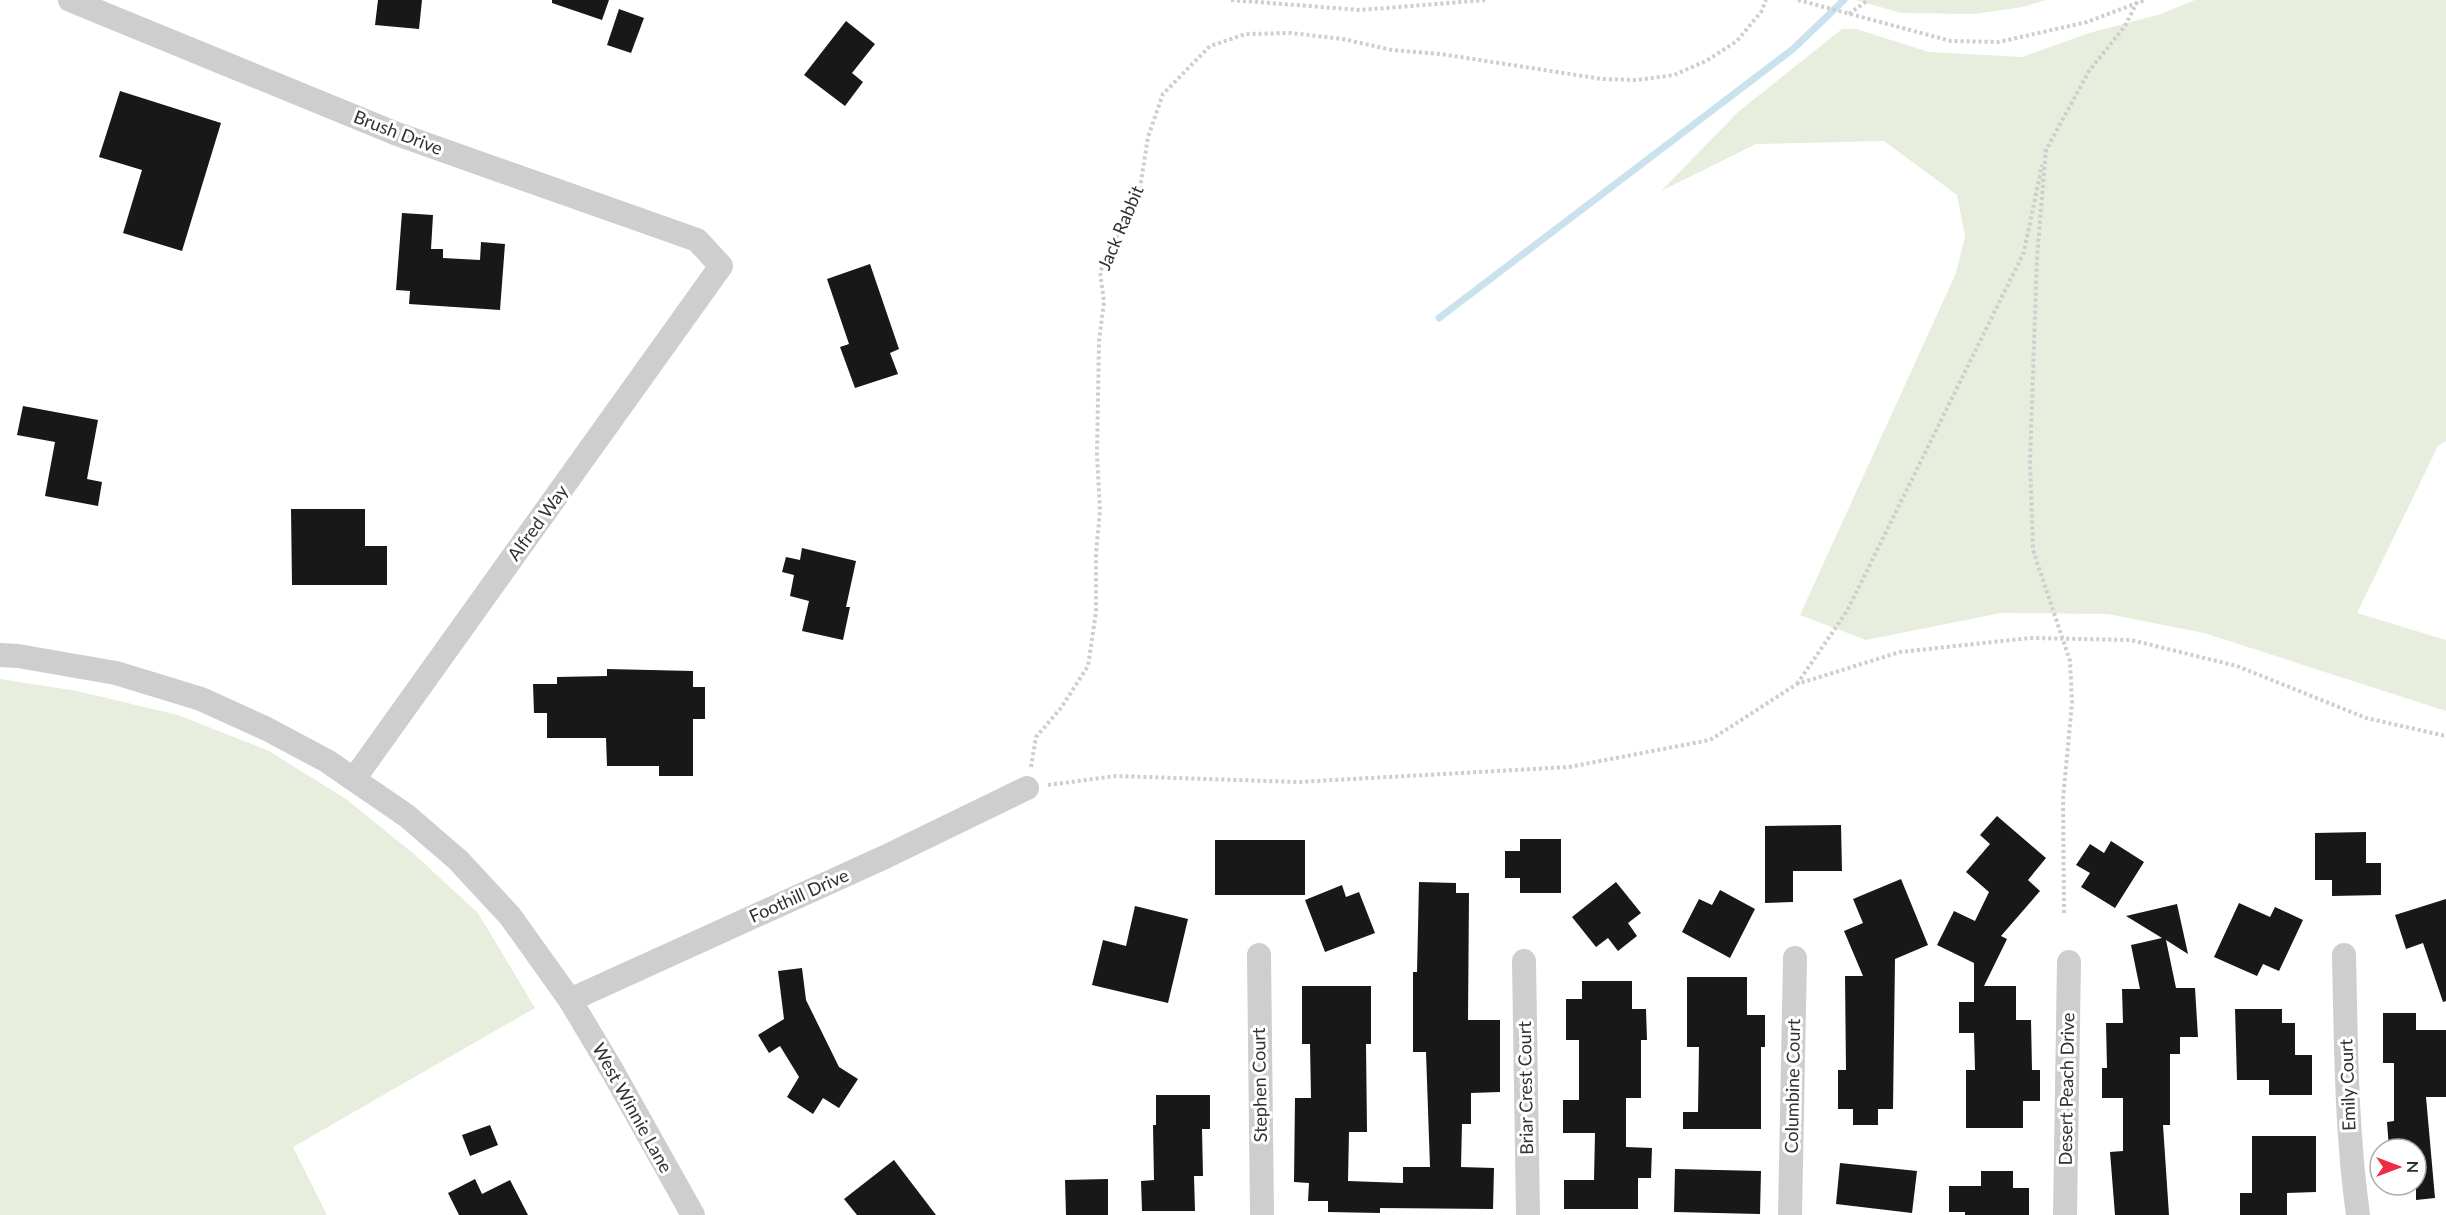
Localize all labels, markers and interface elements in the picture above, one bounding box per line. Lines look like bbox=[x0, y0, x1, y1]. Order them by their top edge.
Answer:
street label: Brush Drive bbox=[351, 105, 446, 159]
street label: Jack Rabbit bbox=[1092, 182, 1148, 273]
street label: Alfred Way bbox=[502, 480, 573, 565]
street label: Foothill Drive bbox=[745, 863, 852, 927]
street label: Desert Peach Drive bbox=[2054, 1012, 2078, 1166]
street label: Columbine Court bbox=[1780, 1018, 1804, 1154]
street label: Briar Crest Court bbox=[1513, 1020, 1537, 1155]
street label: Stephen Court bbox=[1247, 1027, 1271, 1143]
street label: Emily Court bbox=[2334, 1038, 2360, 1131]
street label: West Winnie Lane bbox=[588, 1039, 678, 1176]
north arrow bbox=[2368, 1137, 2428, 1197]
text: N bbox=[2404, 1161, 2423, 1173]

